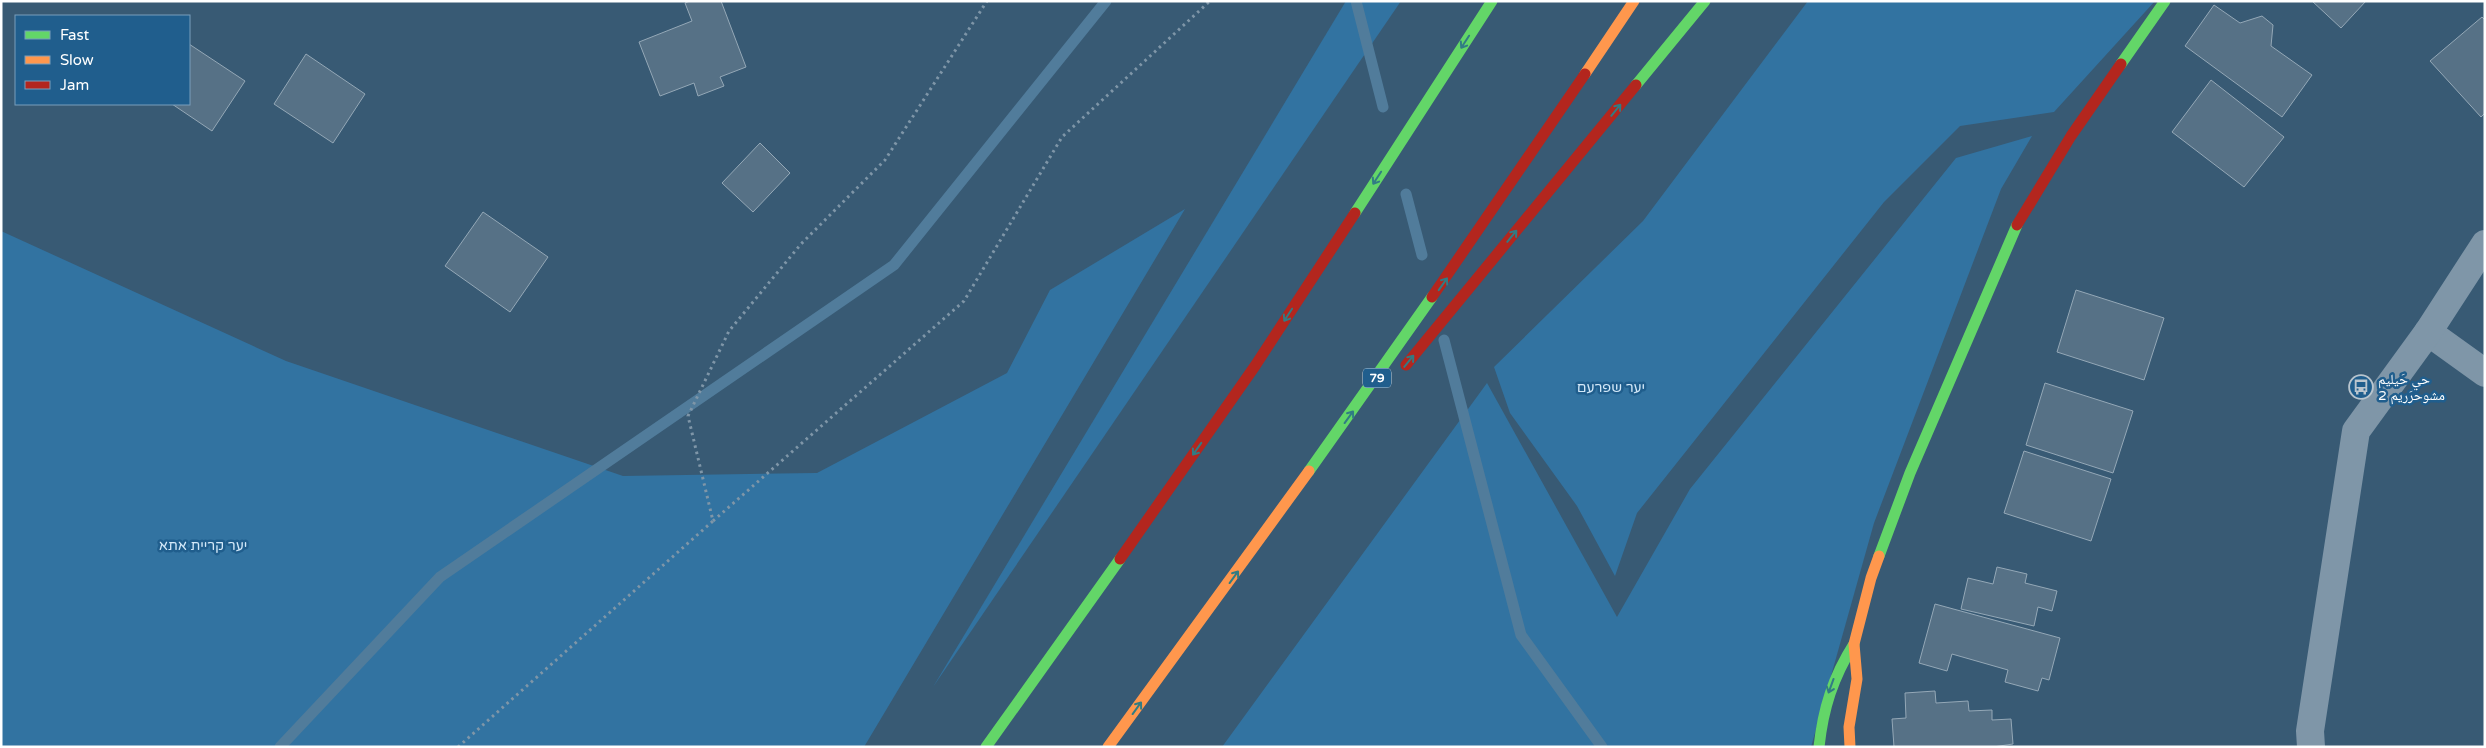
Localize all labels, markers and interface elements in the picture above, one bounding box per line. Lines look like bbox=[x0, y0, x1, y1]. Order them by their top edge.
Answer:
legend bbox=[15, 15, 190, 105]
text: Fast bbox=[60, 26, 90, 44]
one-way arrow bbox=[1460, 35, 1471, 49]
text: Slow bbox=[60, 51, 94, 69]
text: Jam bbox=[60, 76, 89, 94]
one-way arrow bbox=[1610, 104, 1621, 117]
one-way arrow bbox=[1372, 171, 1382, 185]
one-way arrow bbox=[1507, 230, 1518, 243]
one-way arrow bbox=[1438, 277, 1448, 291]
one-way arrow bbox=[1283, 307, 1293, 321]
one-way arrow bbox=[1403, 355, 1414, 368]
road number: 79 bbox=[1363, 368, 1391, 388]
place label: حي حَيليم مشوحرَريم 2 bbox=[2378, 371, 2445, 405]
bus stop icon: حي حَيليم مشوحرَريم 2 bbox=[2348, 374, 2374, 400]
park label: יער שפרעם bbox=[1577, 379, 1645, 396]
one-way arrow bbox=[1344, 410, 1354, 424]
one-way arrow bbox=[1192, 442, 1202, 456]
park label: יער קריית אתא bbox=[159, 537, 247, 554]
one-way arrow bbox=[1229, 570, 1239, 584]
one-way arrow bbox=[1826, 678, 1835, 693]
one-way arrow bbox=[1132, 701, 1142, 715]

